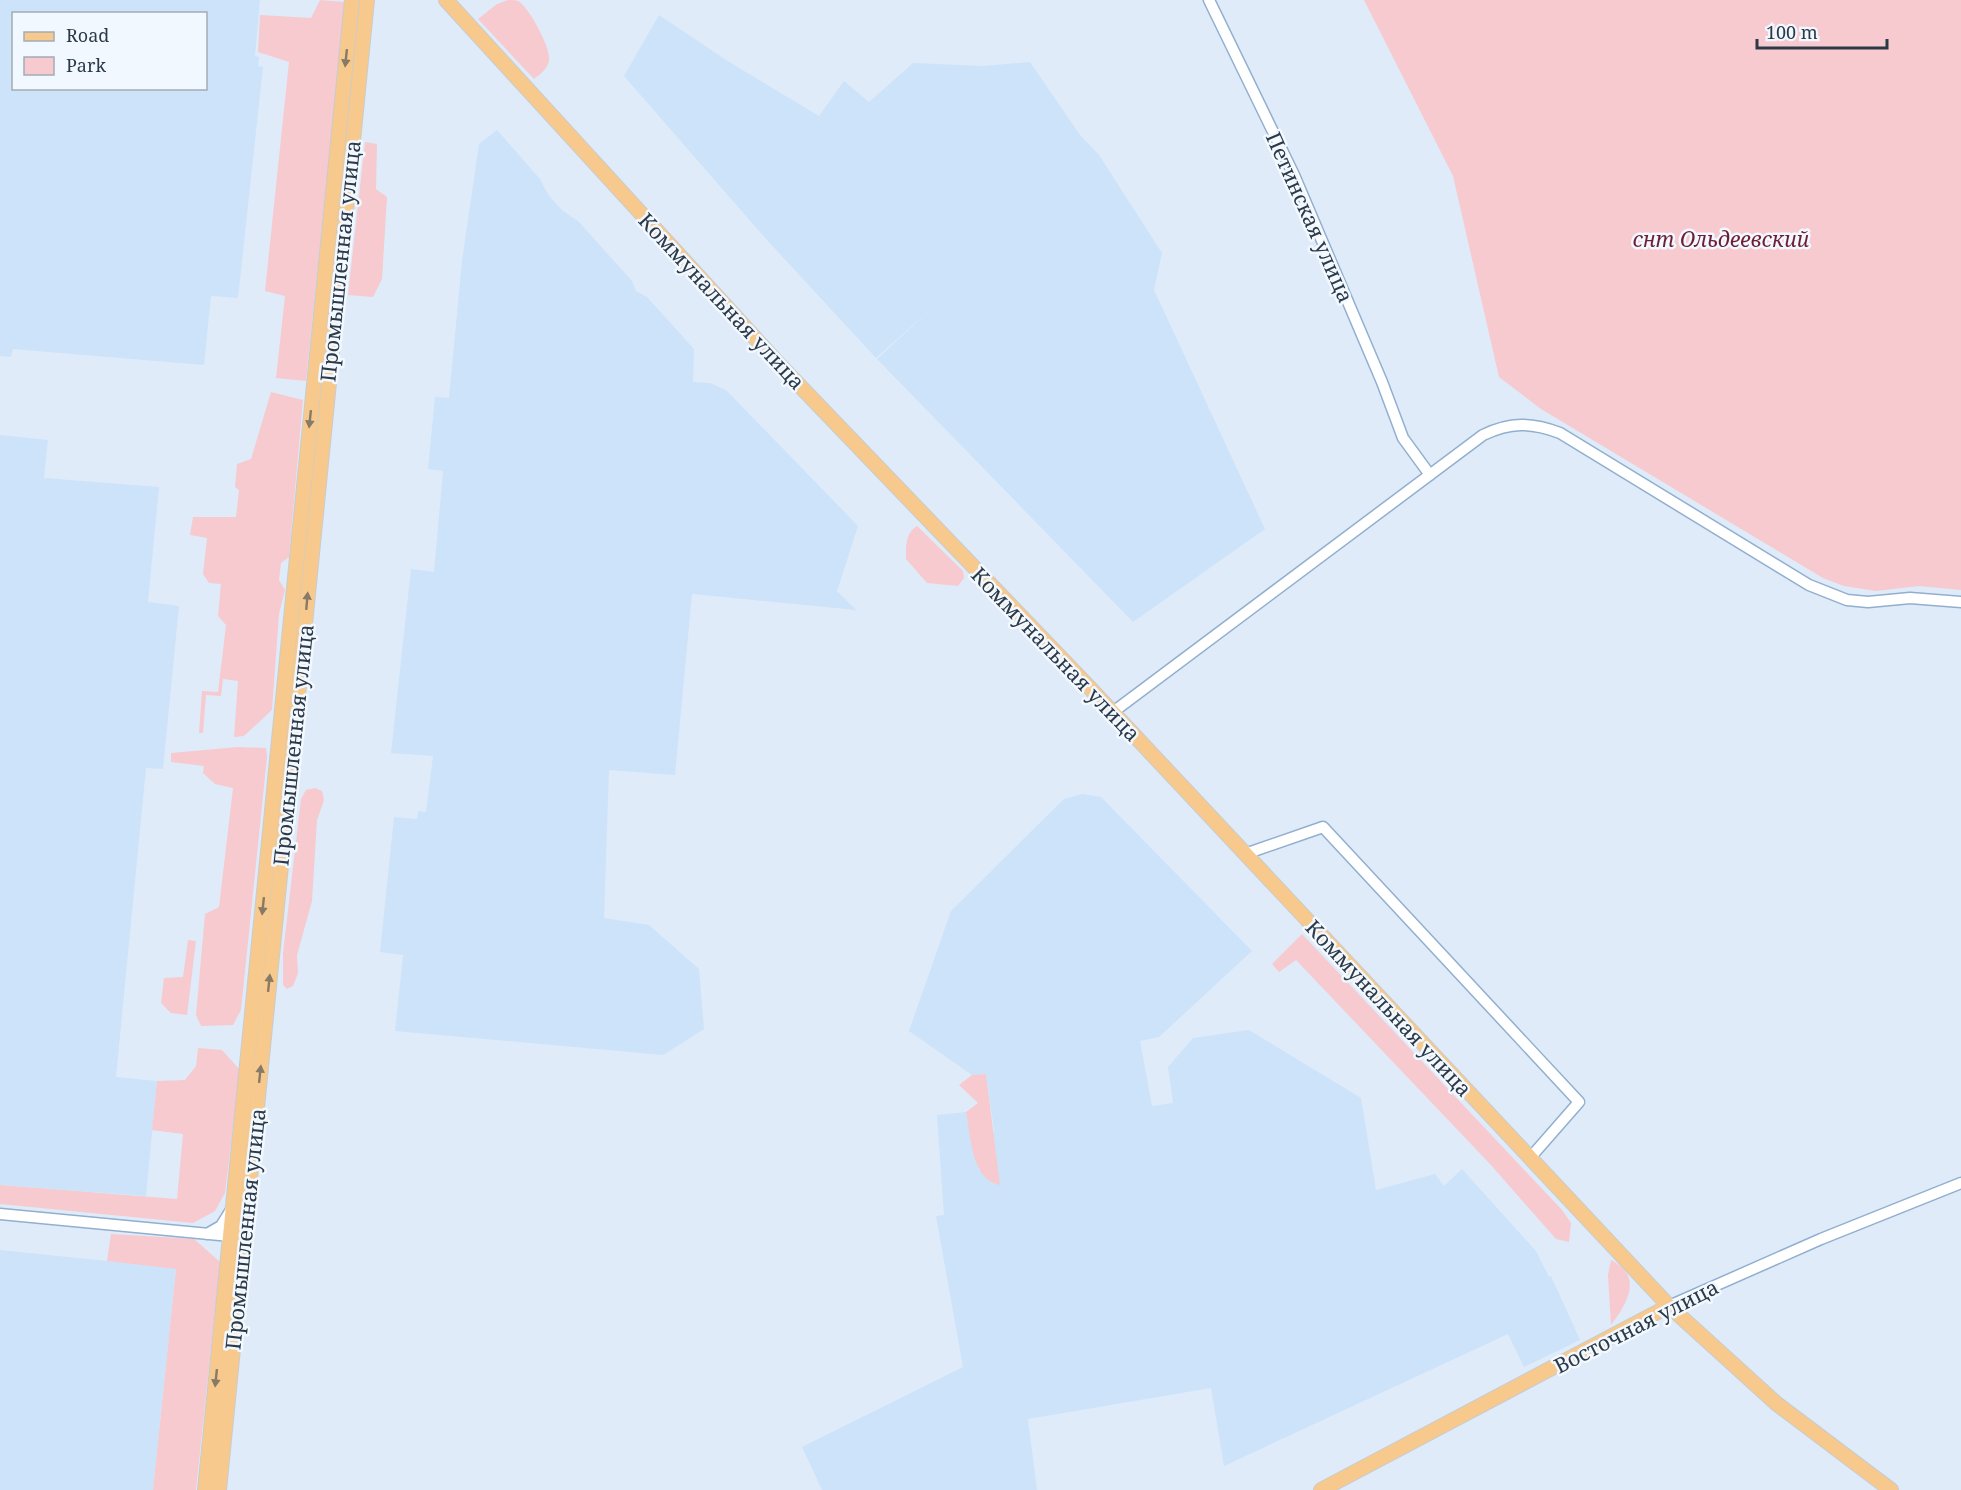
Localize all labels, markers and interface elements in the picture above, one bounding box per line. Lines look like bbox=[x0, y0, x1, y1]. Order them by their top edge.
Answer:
legend bbox=[12, 12, 207, 90]
scale bar bbox=[1757, 12, 1888, 50]
text: 100 m bbox=[1766, 20, 1818, 44]
text: Road bbox=[66, 23, 109, 47]
one-way arrow bbox=[341, 49, 351, 68]
text: Park bbox=[66, 53, 106, 77]
street label: Петинская улица bbox=[1260, 127, 1360, 307]
street label: Промышленная улица bbox=[313, 139, 367, 383]
street label: Коммунальная улица bbox=[633, 207, 811, 395]
park label: снт Ольдеевский bbox=[1633, 225, 1810, 253]
one-way arrow bbox=[305, 410, 315, 429]
street label: Коммунальная улица bbox=[965, 561, 1147, 747]
one-way arrow bbox=[302, 591, 312, 610]
street label: Промышленная улица bbox=[266, 623, 320, 867]
one-way arrow bbox=[258, 897, 267, 916]
street label: Коммунальная улица bbox=[1300, 914, 1478, 1102]
one-way arrow bbox=[264, 973, 274, 992]
one-way arrow bbox=[255, 1065, 265, 1084]
street label: Промышленная улица bbox=[218, 1107, 272, 1351]
street label: Восточная улица bbox=[1549, 1272, 1723, 1380]
one-way arrow bbox=[211, 1368, 221, 1387]

